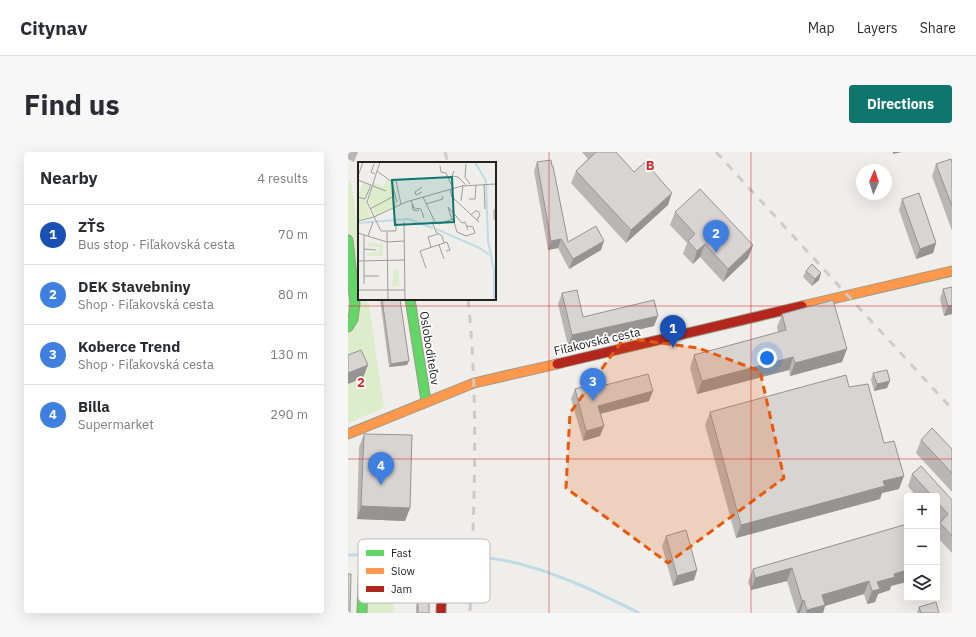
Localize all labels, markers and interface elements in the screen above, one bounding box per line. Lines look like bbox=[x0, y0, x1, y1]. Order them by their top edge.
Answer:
text: Citynav bbox=[20, 16, 87, 40]
text: Map bbox=[808, 19, 835, 37]
text: Layers bbox=[857, 19, 898, 37]
text: Share bbox=[920, 19, 956, 37]
button: Directions bbox=[849, 85, 952, 123]
text: Find us bbox=[24, 86, 120, 123]
text: B bbox=[646, 157, 655, 174]
inset map bbox=[358, 162, 496, 300]
north arrow bbox=[856, 164, 892, 200]
text: Nearby bbox=[40, 167, 98, 189]
text: 4 results bbox=[257, 170, 308, 187]
text: ZŤS bbox=[78, 217, 105, 236]
pin: 2 bbox=[703, 220, 729, 253]
text: 1 bbox=[49, 226, 57, 243]
text: 70 m bbox=[278, 226, 308, 243]
text: Bus stop · Fiľakovská cesta bbox=[78, 236, 235, 253]
text: DEK Stavebniny bbox=[78, 277, 191, 296]
text: 2 bbox=[49, 286, 57, 303]
text: 80 m bbox=[278, 286, 308, 303]
text: Shop · Fiľakovská cesta bbox=[78, 296, 214, 313]
street label: Osloboditeľov bbox=[417, 310, 443, 386]
pin: 1 bbox=[660, 315, 686, 348]
street label: Fiľakovská cesta bbox=[552, 324, 642, 358]
text: Koberce Trend bbox=[78, 337, 180, 356]
text: 3 bbox=[49, 346, 57, 363]
text: 130 m bbox=[270, 346, 308, 363]
your location bbox=[757, 348, 777, 368]
text: Shop · Fiľakovská cesta bbox=[78, 356, 214, 373]
pin: 3 bbox=[580, 368, 606, 401]
text: 2 bbox=[357, 374, 365, 391]
text: Billa bbox=[78, 397, 110, 416]
text: 4 bbox=[49, 406, 57, 423]
text: 290 m bbox=[270, 406, 308, 423]
text: Supermarket bbox=[78, 416, 154, 433]
pin: 4 bbox=[368, 452, 394, 485]
map controls bbox=[904, 493, 940, 601]
button: + bbox=[904, 493, 940, 529]
button: − bbox=[904, 529, 940, 565]
legend bbox=[358, 539, 490, 603]
text: Fast bbox=[391, 546, 412, 560]
text: Slow bbox=[391, 564, 415, 578]
button: layers bbox=[904, 565, 940, 601]
text: Jam bbox=[391, 582, 412, 596]

